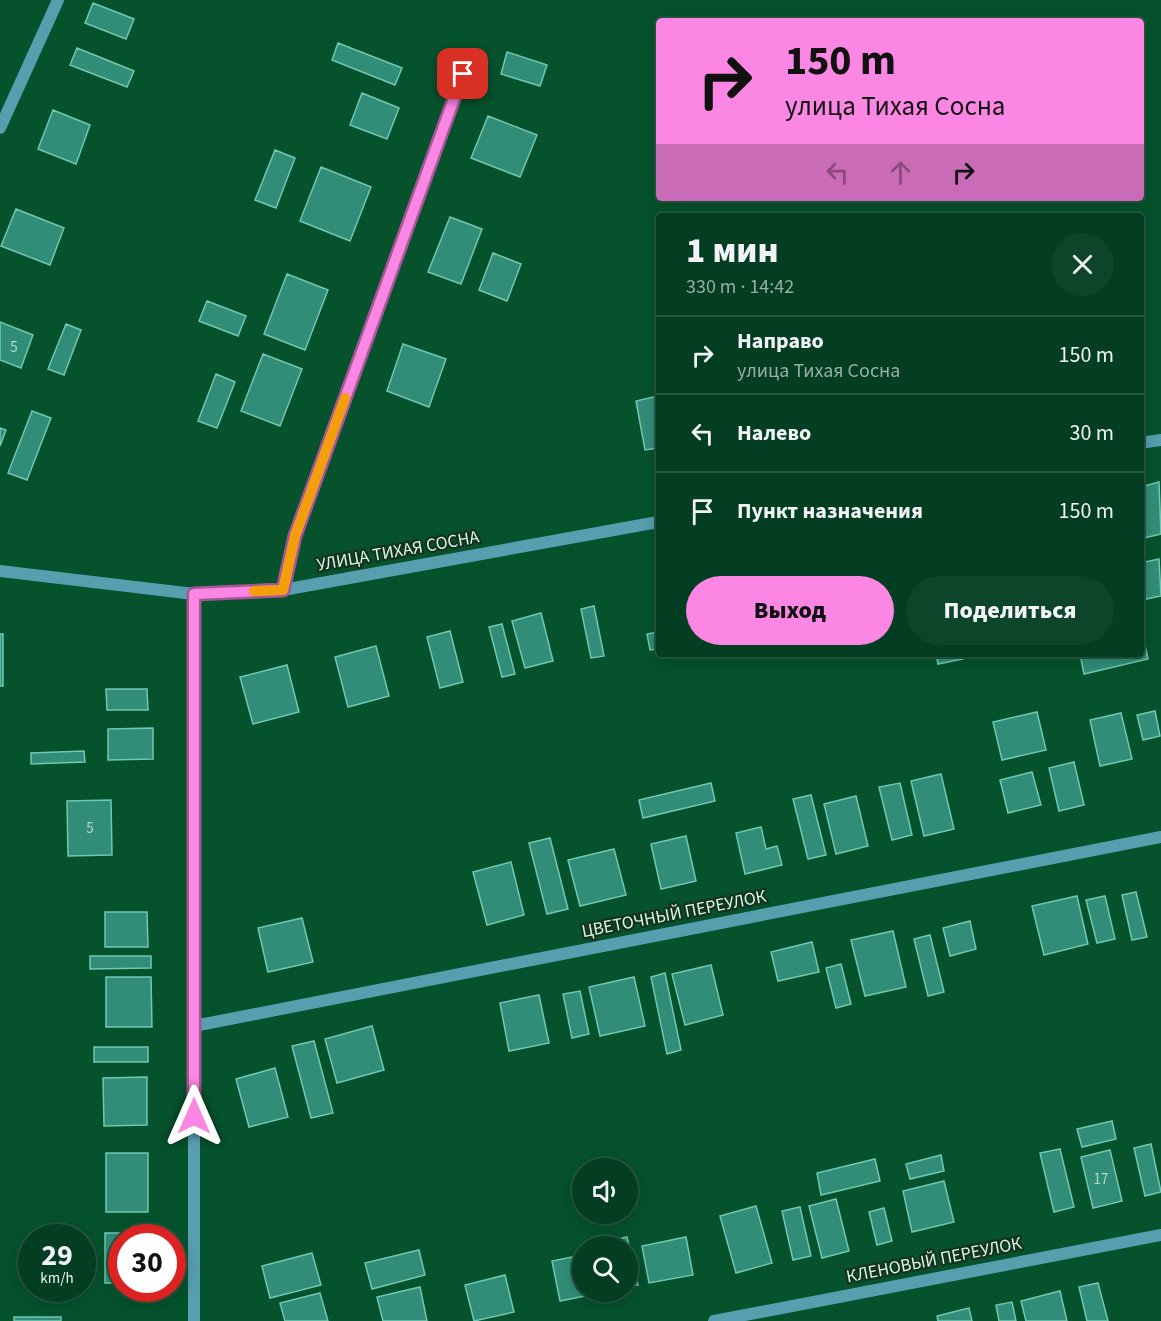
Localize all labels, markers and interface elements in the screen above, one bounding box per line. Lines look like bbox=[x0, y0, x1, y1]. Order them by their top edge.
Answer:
text: 150 m bbox=[785, 31, 896, 91]
icon: right bbox=[686, 42, 764, 120]
pin bbox=[437, 48, 488, 99]
icon: arrive bbox=[446, 57, 479, 90]
text: улица Тихая Сосна bbox=[785, 87, 1005, 126]
icon: left bbox=[821, 156, 854, 189]
icon: ahead bbox=[884, 156, 917, 189]
icon: right bbox=[947, 156, 980, 189]
text: 1 мин bbox=[686, 225, 779, 276]
button: close bbox=[1051, 233, 1114, 296]
text: 330 m · 14:42 bbox=[686, 273, 794, 301]
text: Направо bbox=[737, 325, 824, 357]
house number: 5 bbox=[10, 337, 18, 358]
icon: right bbox=[686, 339, 719, 372]
text: 150 m bbox=[1059, 339, 1114, 371]
text: улица Тихая Сосна bbox=[737, 357, 900, 385]
icon: left bbox=[686, 417, 719, 450]
text: Налево bbox=[737, 417, 811, 449]
text: 30 m bbox=[1069, 417, 1114, 449]
icon: arrive bbox=[686, 495, 719, 528]
text: Пункт назначения bbox=[737, 495, 923, 527]
text: 150 m bbox=[1059, 495, 1114, 527]
street label: УЛИЦА ТИХАЯ СОСНА bbox=[315, 524, 481, 578]
button: Выход bbox=[686, 576, 894, 645]
button: Поделиться bbox=[906, 576, 1114, 645]
house number: 5 bbox=[86, 818, 94, 839]
street label: ЦВЕТОЧНЫЙ ПЕРЕУЛОК bbox=[580, 884, 769, 944]
position arrow bbox=[162, 1084, 226, 1148]
map controls bbox=[572, 1158, 638, 1302]
button: sound bbox=[572, 1158, 638, 1224]
house number: 17 bbox=[1094, 1169, 1108, 1190]
speed limit sign: 30 bbox=[108, 1224, 186, 1302]
street label: КЛЕНОВЫЙ ПЕРЕУЛОК bbox=[844, 1231, 1024, 1289]
text: 29 bbox=[41, 1234, 73, 1277]
button: search bbox=[572, 1236, 638, 1302]
text: km/h bbox=[40, 1268, 74, 1289]

